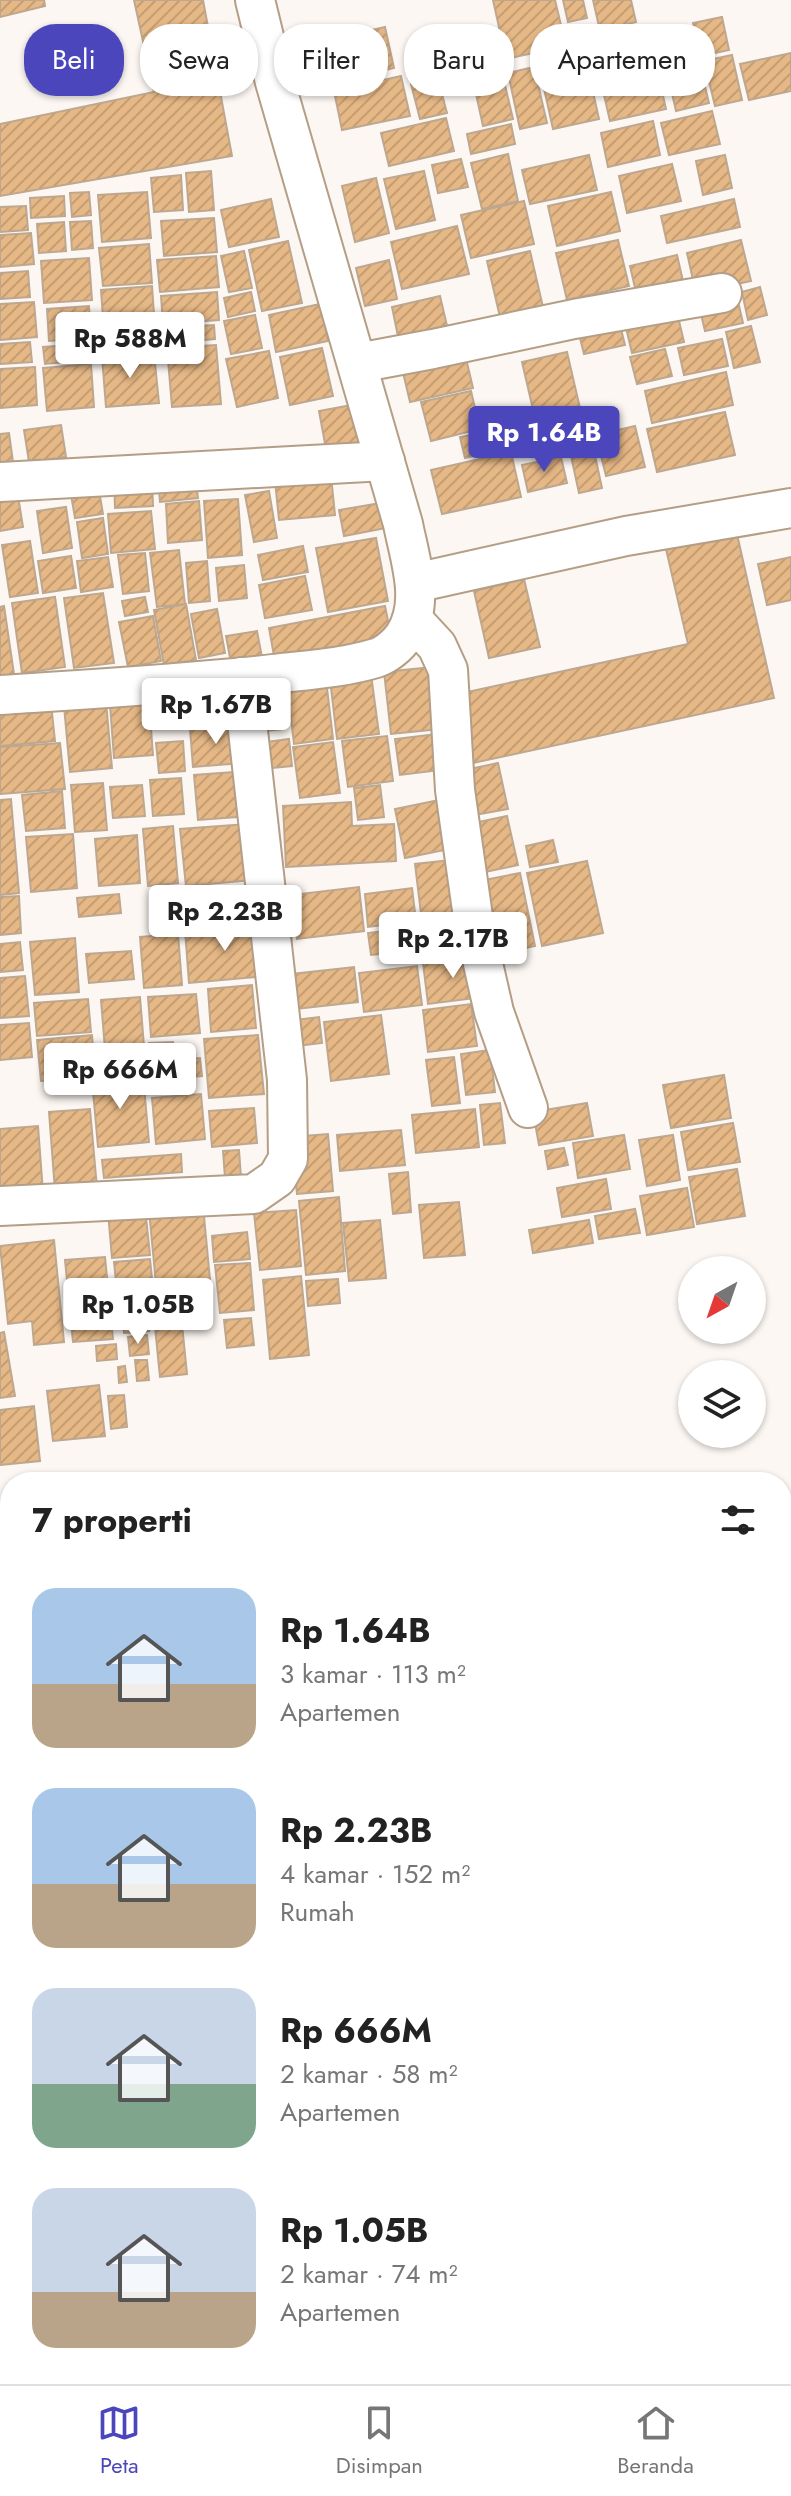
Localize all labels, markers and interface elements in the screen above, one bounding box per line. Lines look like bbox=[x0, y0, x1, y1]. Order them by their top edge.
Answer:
chip: Beli bbox=[24, 24, 124, 96]
chip: Sewa bbox=[140, 24, 258, 96]
chip: Filter bbox=[274, 24, 388, 96]
chip: Baru bbox=[404, 24, 514, 96]
chip: Apartemen bbox=[530, 24, 715, 96]
pin: Rp 588M bbox=[56, 312, 204, 380]
text: Rp 588M bbox=[73, 319, 187, 357]
pin: Rp 1.64B bbox=[461, 406, 627, 474]
text: Rp 1.64B bbox=[486, 413, 602, 451]
pin: Rp 1.67B bbox=[133, 678, 299, 746]
text: Rp 1.67B bbox=[160, 685, 272, 723]
pin: Rp 2.23B bbox=[142, 885, 308, 953]
text: Rp 2.23B bbox=[167, 892, 283, 930]
pin: Rp 2.17B bbox=[370, 912, 536, 980]
text: Rp 2.17B bbox=[397, 919, 509, 957]
pin: Rp 666M bbox=[46, 1043, 194, 1111]
text: Rp 666M bbox=[62, 1050, 178, 1088]
north arrow bbox=[678, 1256, 766, 1344]
map controls bbox=[678, 1256, 766, 1448]
pin: Rp 1.05B bbox=[55, 1278, 221, 1346]
text: Rp 1.05B bbox=[81, 1285, 195, 1323]
button: layers bbox=[678, 1360, 766, 1448]
text: 7 properti bbox=[32, 1496, 192, 1545]
icon: filters bbox=[716, 1498, 760, 1542]
text: Rp 1.64B bbox=[280, 1606, 430, 1655]
icon: home bbox=[96, 1620, 192, 1716]
text: 3 kamar · 113 m² bbox=[280, 1655, 466, 1693]
text: Apartemen bbox=[280, 1693, 400, 1731]
text: Rp 2.23B bbox=[280, 1806, 432, 1855]
icon: home bbox=[96, 1820, 192, 1916]
text: 4 kamar · 152 m² bbox=[280, 1855, 470, 1893]
text: Rumah bbox=[280, 1893, 355, 1931]
text: Rp 666M bbox=[280, 2006, 432, 2055]
icon: home bbox=[96, 2020, 192, 2116]
text: 2 kamar · 58 m² bbox=[280, 2055, 458, 2093]
text: Apartemen bbox=[280, 2093, 400, 2131]
text: Rp 1.05B bbox=[280, 2206, 428, 2255]
icon: home bbox=[96, 2220, 192, 2316]
text: 2 kamar · 74 m² bbox=[280, 2255, 458, 2293]
text: Apartemen bbox=[280, 2293, 400, 2331]
tab: Peta bbox=[97, 2401, 141, 2481]
tab: Disimpan bbox=[336, 2401, 423, 2481]
tab: Beranda bbox=[617, 2401, 694, 2481]

